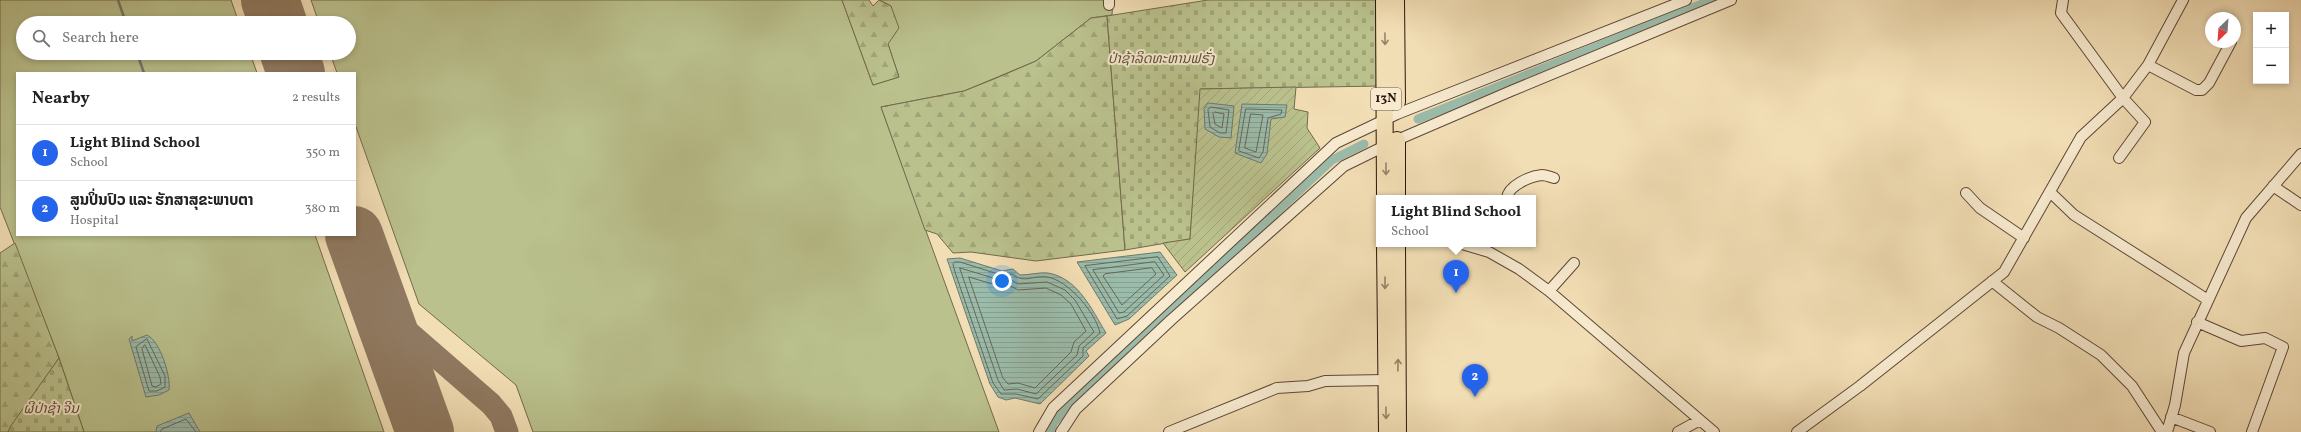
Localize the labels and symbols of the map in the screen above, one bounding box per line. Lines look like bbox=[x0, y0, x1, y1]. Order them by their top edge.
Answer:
north arrow bbox=[2205, 12, 2241, 48]
one-way arrow bbox=[1381, 32, 1388, 45]
park label: ປ່າຊ້າລິດທະຫານຟຣັ່ງ bbox=[1108, 48, 1215, 69]
road number: 13N bbox=[1371, 88, 1401, 110]
one-way arrow bbox=[1382, 162, 1390, 175]
pin: 1 bbox=[1443, 260, 1469, 293]
your location bbox=[992, 271, 1012, 291]
one-way arrow bbox=[1381, 276, 1389, 289]
one-way arrow bbox=[1394, 359, 1402, 372]
pin: 2 bbox=[1462, 364, 1488, 397]
park label: ຜີປ່າຊ້າ ຈີນ bbox=[23, 400, 80, 419]
one-way arrow bbox=[1382, 406, 1390, 419]

